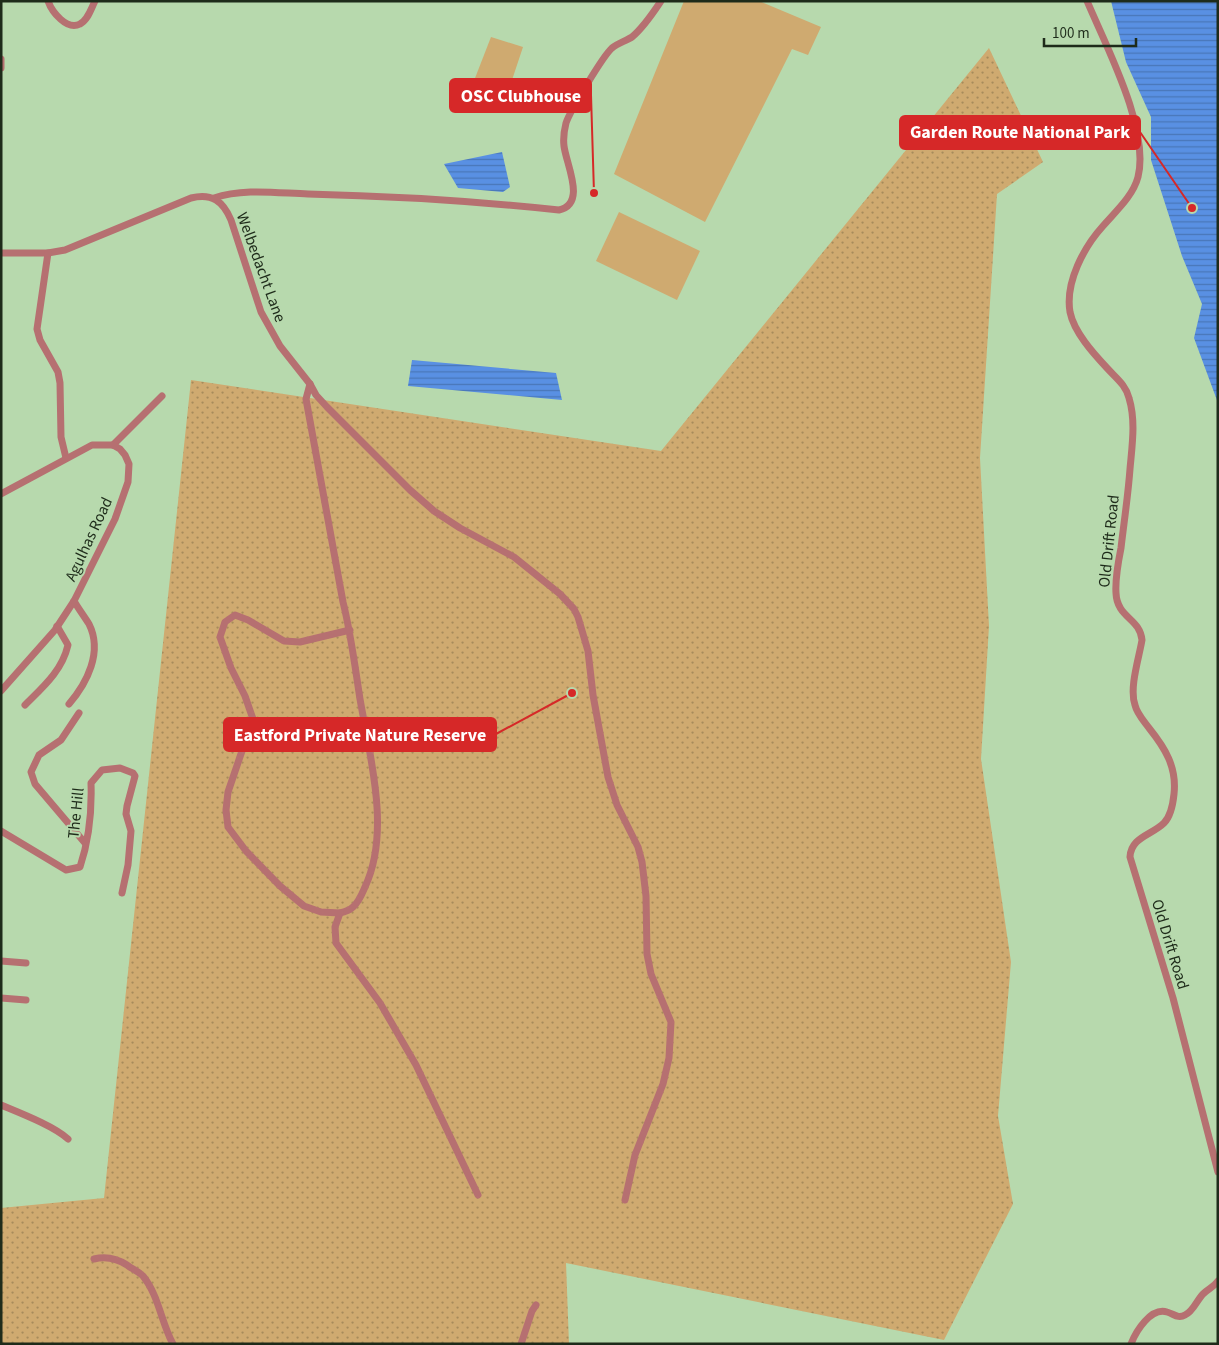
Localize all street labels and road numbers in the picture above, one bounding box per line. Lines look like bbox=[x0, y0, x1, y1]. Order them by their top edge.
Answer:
street label: Welbedacht Lane bbox=[231, 209, 291, 325]
street label: Agulhas Road bbox=[60, 494, 118, 585]
street label: Old Drift Road bbox=[1093, 494, 1125, 589]
street label: The Hill bbox=[62, 787, 90, 840]
street label: Old Drift Road bbox=[1146, 897, 1194, 992]

